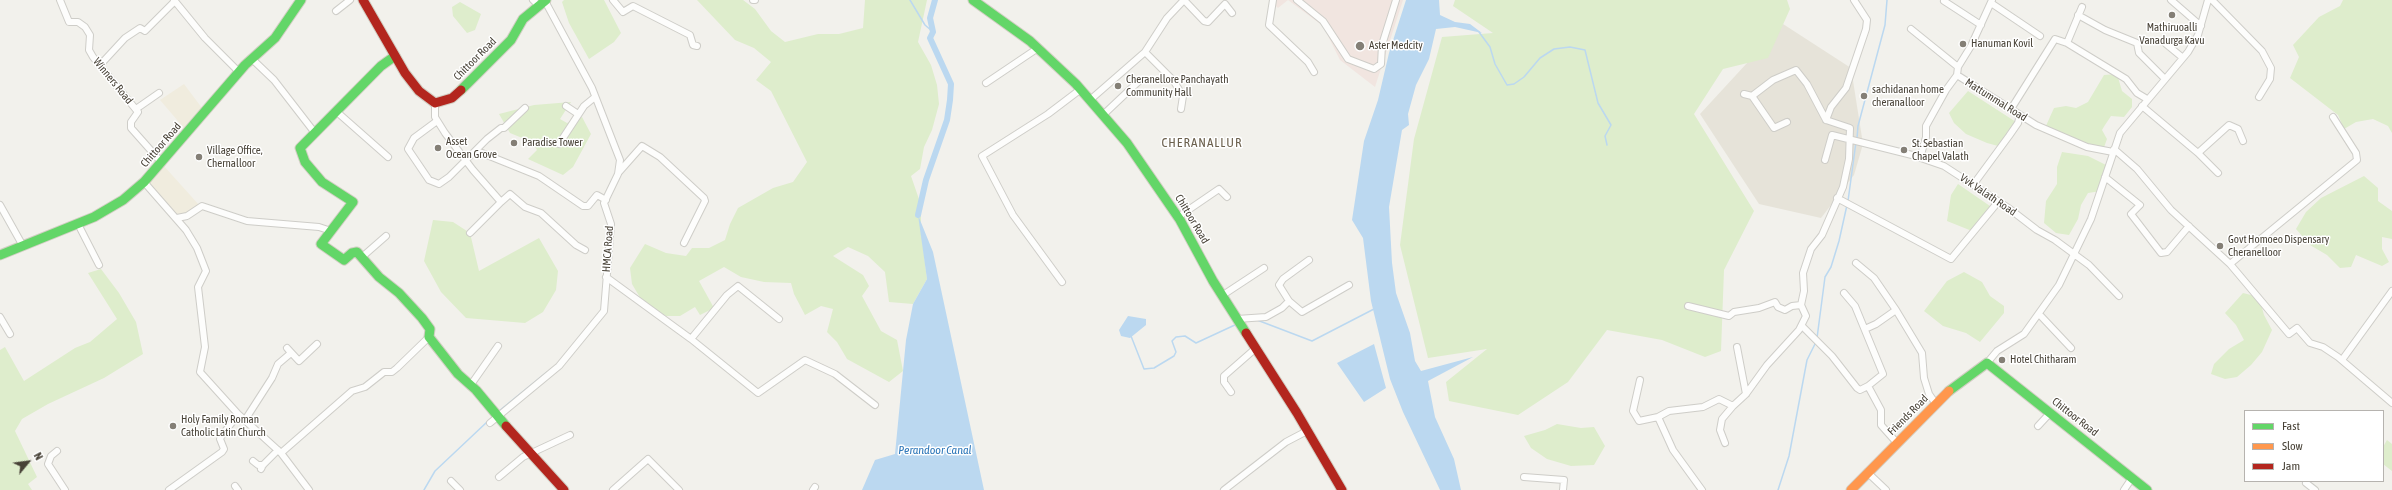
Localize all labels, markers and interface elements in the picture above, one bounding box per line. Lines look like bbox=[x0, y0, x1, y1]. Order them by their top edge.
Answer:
marker: Mathiruoalli Vanadurga Kavu bbox=[2167, 10, 2177, 20]
place label: Mathiruoalli Vanadurga Kavu bbox=[2139, 21, 2205, 47]
street label: Chittoor Road bbox=[451, 35, 499, 83]
place label: Hanuman Kovil bbox=[1971, 37, 2033, 51]
place label: Aster Medcity bbox=[1369, 39, 1423, 53]
marker: Hanuman Kovil bbox=[1958, 39, 1968, 49]
marker: Aster Medcity bbox=[1354, 40, 1366, 52]
street label: Winners Road bbox=[90, 55, 136, 107]
place label: Cheranellore Panchayath Community Hall bbox=[1126, 73, 1229, 99]
street label: Mattummal Road bbox=[1963, 76, 2029, 124]
marker: Cheranellore Panchayath Community Hall bbox=[1113, 81, 1123, 91]
place label: sachidanan home cheranalloor bbox=[1872, 83, 1944, 109]
marker: sachidanan home cheranalloor bbox=[1859, 91, 1869, 101]
street label: Chittoor Road bbox=[138, 120, 184, 170]
place label: Asset Ocean Grove bbox=[446, 135, 497, 161]
district label: CHERANALLUR bbox=[1161, 135, 1243, 151]
place label: Paradise Tower bbox=[522, 136, 582, 150]
place label: St. Sebastian Chapel Valath bbox=[1912, 137, 1969, 163]
marker: Paradise Tower bbox=[509, 138, 519, 148]
marker: Asset Ocean Grove bbox=[433, 143, 443, 153]
place label: Village Office, Chernalloor bbox=[207, 144, 263, 170]
marker: St. Sebastian Chapel Valath bbox=[1899, 145, 1909, 155]
marker: Village Office, Chernalloor bbox=[194, 152, 204, 162]
street label: Vvk Valath Road bbox=[1957, 171, 2019, 219]
street label: Chittoor Road bbox=[1172, 192, 1212, 246]
street label: HMCA Road bbox=[600, 225, 616, 273]
place label: Govt Homoeo Dispensary Cheranelloor bbox=[2228, 233, 2329, 259]
marker: Govt Homoeo Dispensary Cheranelloor bbox=[2215, 241, 2225, 251]
place label: Hotel Chitharam bbox=[2010, 353, 2077, 367]
marker: Hotel Chitharam bbox=[1997, 355, 2007, 365]
street label: Friends Road bbox=[1885, 392, 1931, 438]
street label: Chittoor Road bbox=[2049, 395, 2101, 439]
legend bbox=[2244, 410, 2384, 482]
place label: Holy Family Roman Catholic Latin Church bbox=[181, 413, 266, 439]
text: Fast bbox=[2282, 419, 2300, 433]
marker: Holy Family Roman Catholic Latin Church bbox=[168, 421, 178, 431]
text: Slow bbox=[2282, 439, 2303, 453]
north arrow bbox=[8, 442, 48, 482]
water label: Perandoor Canal bbox=[898, 443, 972, 457]
text: N bbox=[32, 450, 45, 462]
text: Jam bbox=[2282, 459, 2300, 473]

